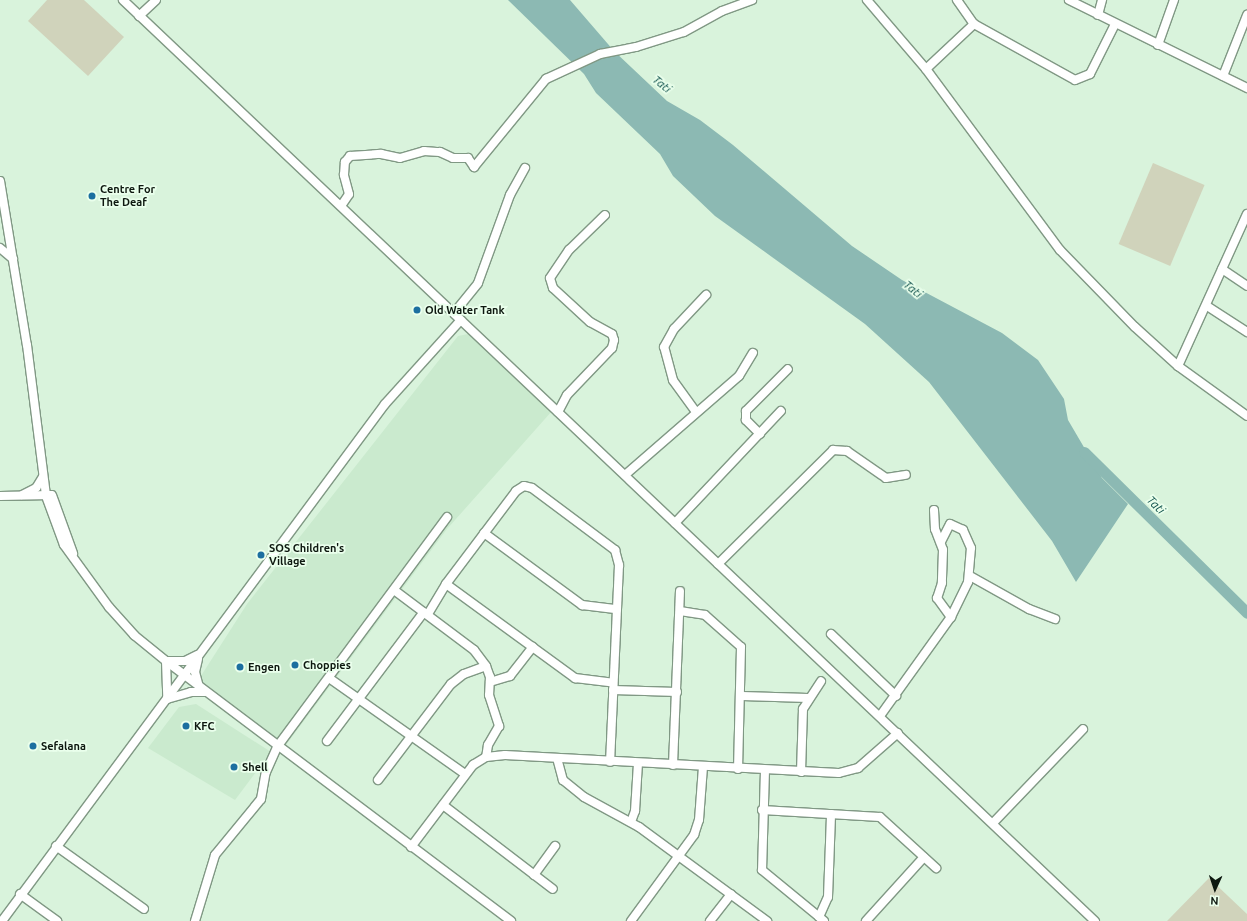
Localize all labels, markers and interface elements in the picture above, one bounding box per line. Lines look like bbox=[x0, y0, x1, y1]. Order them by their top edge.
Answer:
water label: Tati bbox=[650, 72, 674, 96]
place label: Centre For The Deaf bbox=[100, 183, 155, 209]
marker: Centre For The Deaf bbox=[87, 191, 97, 201]
water label: Tati bbox=[901, 277, 925, 301]
place label: Old Water Tank bbox=[425, 303, 505, 317]
marker: Old Water Tank bbox=[412, 305, 422, 315]
water label: Tati bbox=[1144, 493, 1168, 517]
place label: SOS Children's Village bbox=[269, 542, 344, 568]
marker: SOS Children's Village bbox=[256, 550, 266, 560]
place label: Choppies bbox=[303, 658, 351, 672]
place label: Engen bbox=[248, 660, 280, 674]
marker: Choppies bbox=[290, 660, 300, 670]
marker: Engen bbox=[235, 662, 245, 672]
place label: KFC bbox=[194, 719, 214, 733]
marker: KFC bbox=[181, 721, 191, 731]
place label: Sefalana bbox=[41, 739, 86, 753]
marker: Sefalana bbox=[28, 741, 38, 751]
place label: Shell bbox=[242, 760, 268, 774]
marker: Shell bbox=[229, 762, 239, 772]
north arrow bbox=[1195, 869, 1235, 909]
text: N bbox=[1210, 895, 1219, 907]

